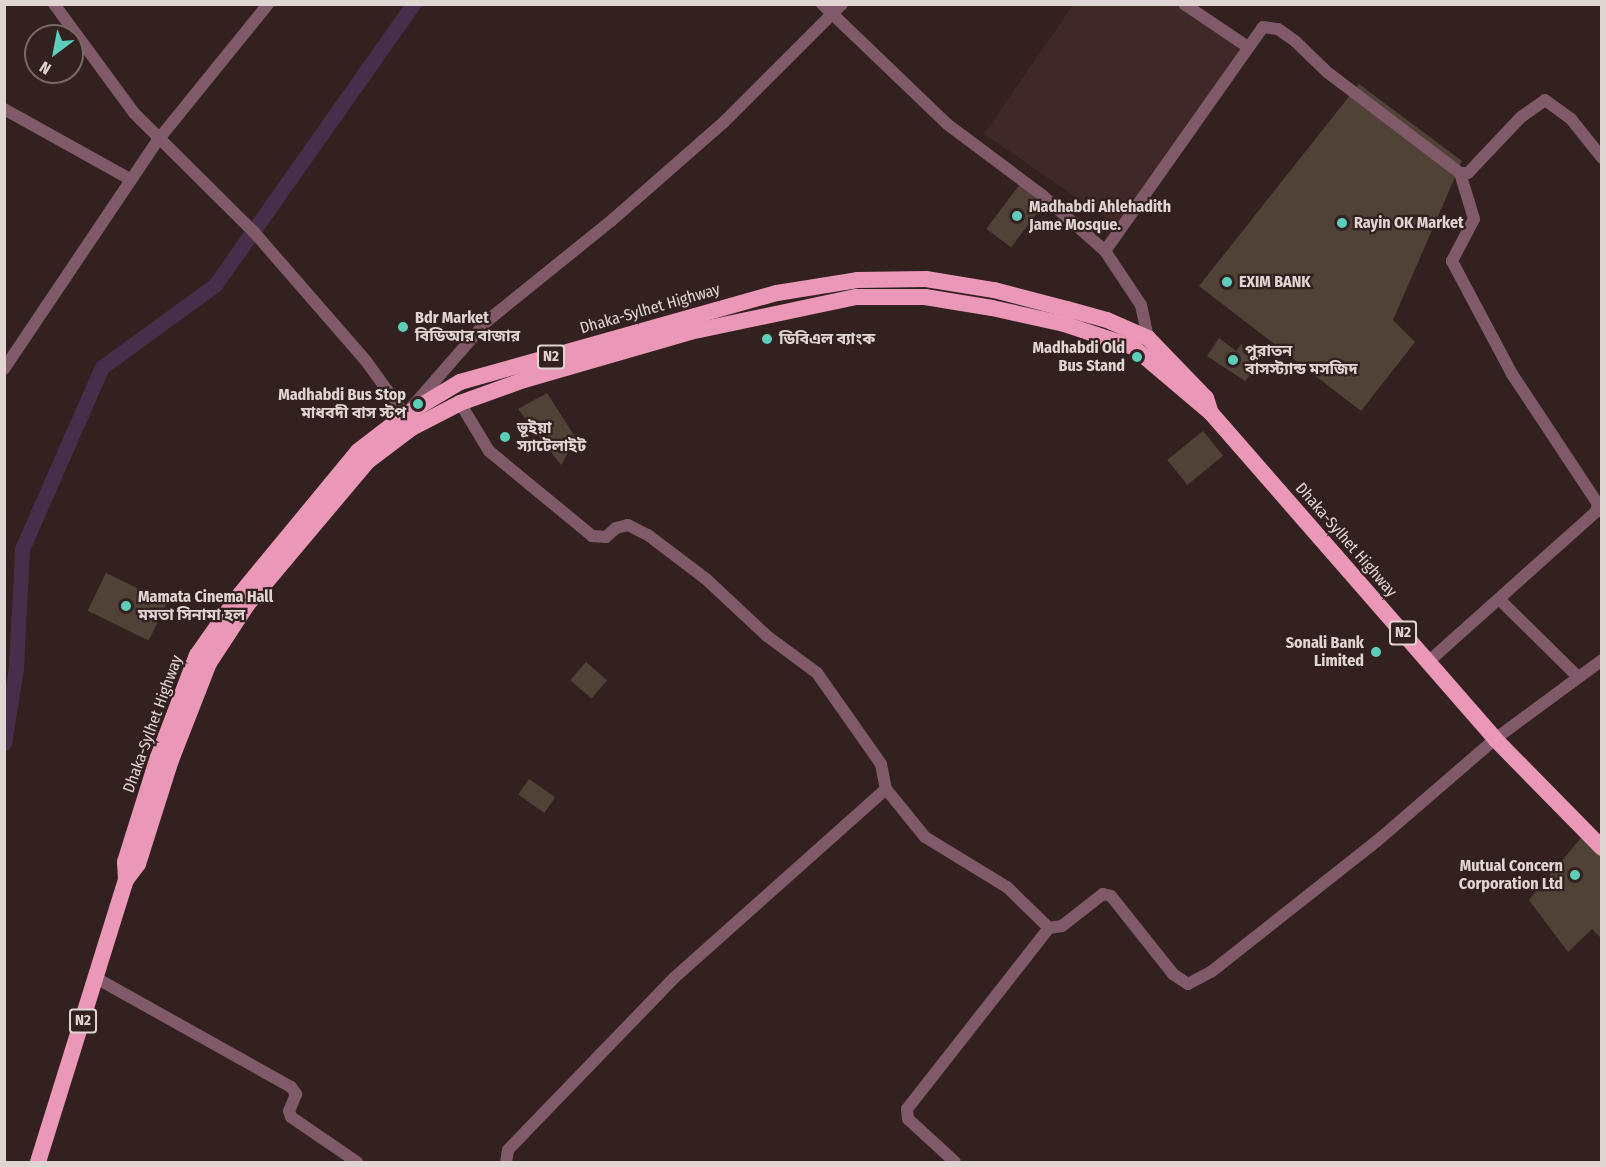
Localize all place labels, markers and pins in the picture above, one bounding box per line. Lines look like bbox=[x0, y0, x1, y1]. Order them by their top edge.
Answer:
place label: Madhabdi Ahlehadith Jame Mosque. bbox=[1029, 197, 1171, 235]
marker: Madhabdi Ahlehadith Jame Mosque. bbox=[1010, 209, 1024, 223]
place label: Rayin OK Market bbox=[1354, 213, 1464, 233]
marker: Rayin OK Market bbox=[1335, 216, 1349, 230]
place label: EXIM BANK bbox=[1239, 272, 1311, 292]
marker: EXIM BANK bbox=[1220, 275, 1234, 289]
place label: Bdr Market বিডিআর বাজার bbox=[415, 308, 520, 346]
marker: Bdr Market বিডিআর বাজার bbox=[396, 320, 410, 334]
place label: ডিবিএল ব্যাংক bbox=[779, 329, 875, 349]
marker: ডিবিএল ব্যাংক bbox=[760, 332, 774, 346]
place label: Madhabdi Old Bus Stand bbox=[1033, 338, 1125, 376]
place label: পুরাতন বাসস্ট্যান্ড মসজিদ bbox=[1245, 341, 1358, 379]
marker: Madhabdi Old Bus Stand bbox=[1130, 350, 1144, 364]
marker: পুরাতন বাসস্ট্যান্ড মসজিদ bbox=[1226, 353, 1240, 367]
place label: Madhabdi Bus Stop মাধবদী বাস স্টপ bbox=[278, 385, 406, 423]
marker: Madhabdi Bus Stop মাধবদী বাস স্টপ bbox=[411, 397, 425, 411]
place label: ভূইয়া স্যাটেলাইট bbox=[517, 418, 586, 456]
marker: ভূইয়া স্যাটেলাইট bbox=[498, 430, 512, 444]
place label: Mamata Cinema Hall মমতা সিনামা হল bbox=[138, 587, 273, 625]
marker: Mamata Cinema Hall মমতা সিনামা হল bbox=[119, 599, 133, 613]
place label: Sonali Bank Limited bbox=[1286, 633, 1364, 671]
marker: Sonali Bank Limited bbox=[1369, 645, 1383, 659]
place label: Mutual Concern Corporation Ltd bbox=[1459, 856, 1563, 894]
marker: Mutual Concern Corporation Ltd bbox=[1568, 868, 1582, 882]

